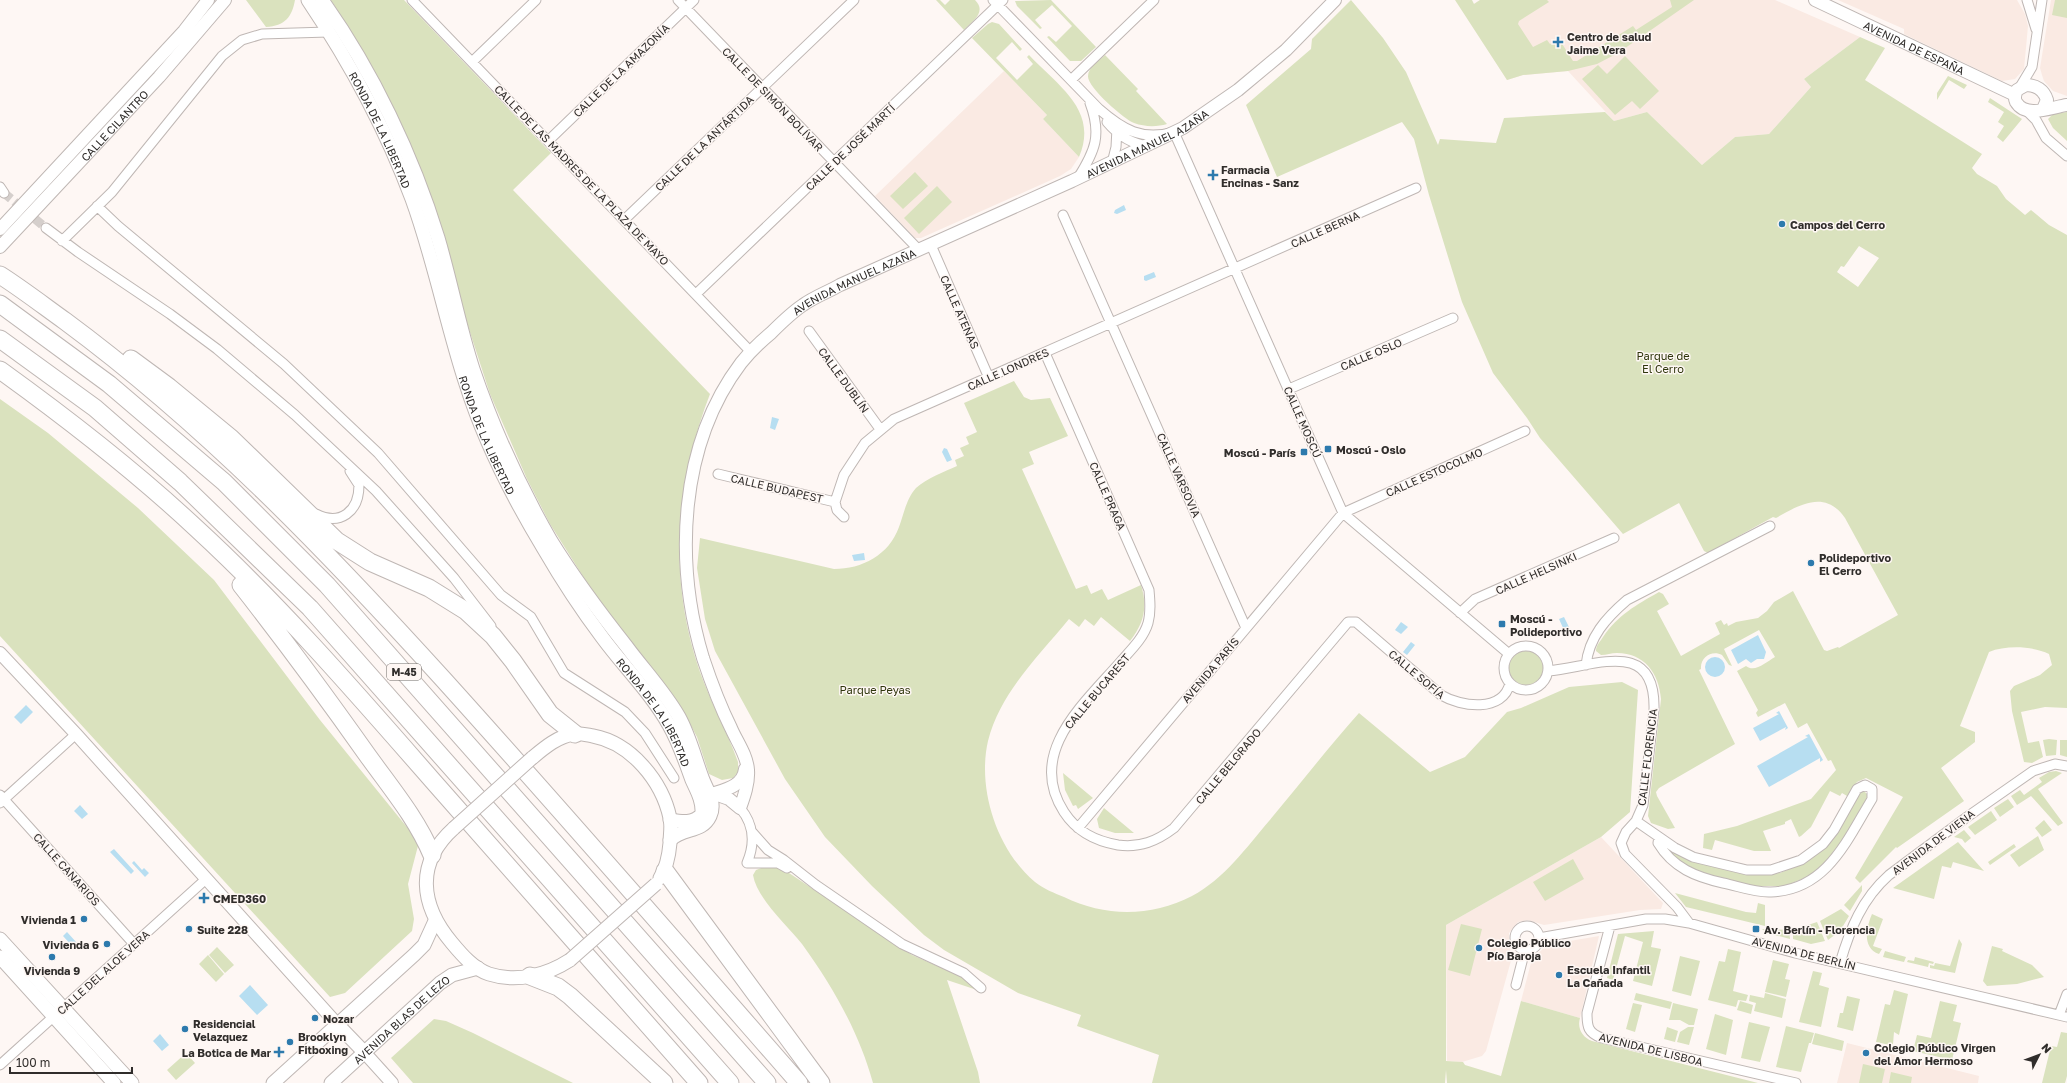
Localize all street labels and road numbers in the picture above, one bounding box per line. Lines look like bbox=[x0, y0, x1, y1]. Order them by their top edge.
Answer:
street label: AVENIDA DE ESPAÑA bbox=[1862, 18, 1968, 77]
street label: CALLE DE LA AMAZONÍA bbox=[570, 20, 672, 119]
street label: CALLE DE SIMÓN BOLÍVAR bbox=[720, 44, 826, 154]
street label: RONDA DE LA LIBERTAD bbox=[347, 69, 414, 190]
street label: CALLE DE LAS MADRES DE LA PLAZA DE MAYO bbox=[492, 82, 672, 268]
street label: CALLE CILANTRO bbox=[78, 87, 150, 163]
street label: CALLE DE LA ANTÁRTIDA bbox=[652, 92, 756, 194]
street label: CALLE DE JOSÉ MARTÍ bbox=[803, 101, 898, 193]
street label: AVENIDA MANUEL AZAÑA bbox=[1084, 106, 1211, 180]
street label: CALLE BERNA bbox=[1289, 208, 1362, 250]
street label: AVENIDA MANUEL AZAÑA bbox=[789, 245, 918, 317]
street label: CALLE ATENAS bbox=[938, 273, 982, 351]
street label: CALLE OSLO bbox=[1338, 335, 1404, 373]
street label: CALLE DUBLÍN bbox=[816, 345, 872, 415]
street label: CALLE LONDRES bbox=[965, 345, 1051, 393]
street label: RONDA DE LA LIBERTAD bbox=[457, 374, 518, 497]
street label: CALLE MOSCÚ bbox=[1281, 384, 1325, 460]
street label: CALLE VARSOVIA bbox=[1155, 431, 1204, 520]
street label: CALLE ESTOCOLMO bbox=[1384, 445, 1484, 499]
street label: CALLE PRAGA bbox=[1087, 460, 1129, 533]
street label: CALLE BUDAPEST bbox=[729, 471, 825, 505]
street label: CALLE HELSINKI bbox=[1493, 549, 1579, 597]
street label: AVENIDA PARÍS bbox=[1179, 635, 1241, 705]
street label: CALLE SOFÍA bbox=[1386, 647, 1448, 702]
street label: CALLE BUCAREST bbox=[1062, 650, 1132, 731]
street label: RONDA DE LA LIBERTAD bbox=[614, 655, 693, 769]
road number: M-45 bbox=[387, 664, 421, 680]
street label: CALLE FLORENCIA bbox=[1635, 707, 1659, 806]
street label: CALLE BELGRADO bbox=[1192, 725, 1264, 807]
street label: AVENIDA DE VIENA bbox=[1889, 806, 1977, 877]
street label: CALLE CANARIOS bbox=[31, 830, 103, 908]
street label: CALLE DEL ALOE VERA bbox=[54, 927, 152, 1017]
street label: AVENIDA DE BERLÍN bbox=[1751, 934, 1857, 972]
street label: AVENIDA BLAS DE LEZO bbox=[350, 972, 452, 1066]
street label: AVENIDA DE LISBOA bbox=[1598, 1030, 1705, 1068]

